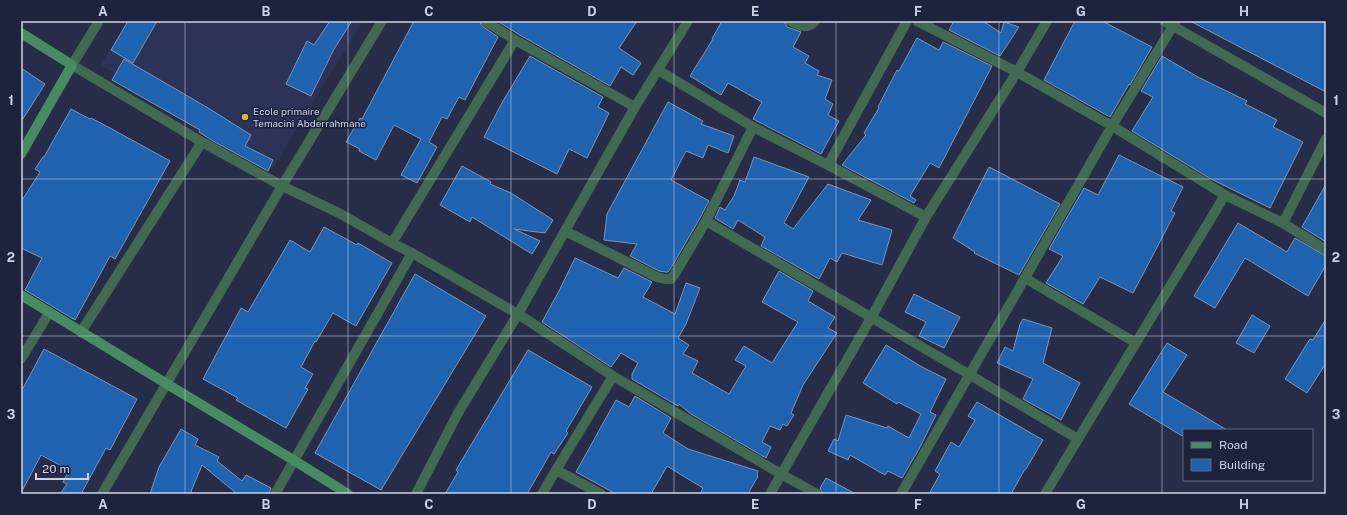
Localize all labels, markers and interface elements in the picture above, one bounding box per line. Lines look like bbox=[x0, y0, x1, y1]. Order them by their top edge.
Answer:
text: A bbox=[98, 4, 108, 19]
text: B bbox=[262, 4, 271, 19]
text: C bbox=[424, 4, 434, 19]
text: D bbox=[587, 4, 597, 19]
text: E bbox=[751, 4, 759, 19]
text: F bbox=[914, 4, 922, 19]
text: G bbox=[1076, 4, 1086, 19]
text: H bbox=[1239, 4, 1249, 19]
text: 1 bbox=[8, 93, 14, 108]
text: 1 bbox=[1333, 93, 1339, 108]
place label: Ecole primaire Temacini Abderrahmane bbox=[253, 105, 366, 129]
marker: Ecole primaire Temacini Abderrahmane bbox=[240, 112, 250, 122]
text: 2 bbox=[7, 250, 15, 265]
text: 2 bbox=[1332, 250, 1340, 265]
text: 3 bbox=[7, 407, 16, 422]
text: 3 bbox=[1332, 407, 1341, 422]
legend bbox=[1183, 429, 1313, 481]
text: Road bbox=[1219, 438, 1247, 452]
scale bar bbox=[36, 455, 88, 481]
text: Building bbox=[1219, 458, 1265, 472]
text: 20 m bbox=[42, 462, 70, 476]
text: A bbox=[98, 497, 108, 512]
text: B bbox=[262, 497, 271, 512]
text: C bbox=[424, 497, 434, 512]
text: D bbox=[587, 497, 597, 512]
text: E bbox=[751, 497, 759, 512]
text: F bbox=[914, 497, 922, 512]
text: G bbox=[1076, 497, 1086, 512]
text: H bbox=[1239, 497, 1249, 512]

